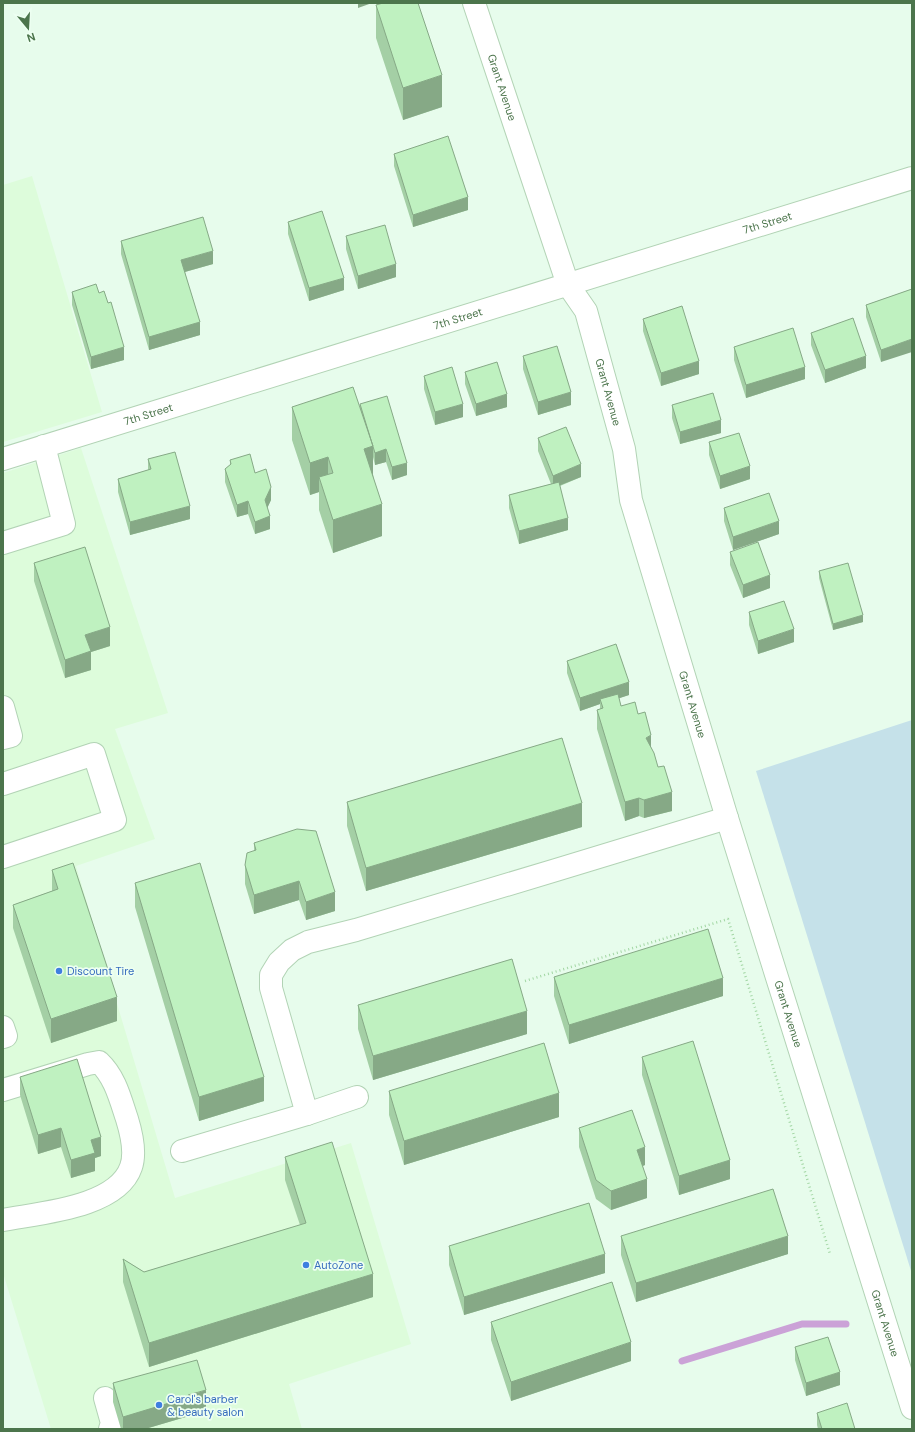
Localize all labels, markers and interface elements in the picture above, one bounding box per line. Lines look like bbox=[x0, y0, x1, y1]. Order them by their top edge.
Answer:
north arrow bbox=[8, 8, 48, 48]
text: N bbox=[25, 30, 37, 45]
street label: Grant Avenue bbox=[485, 52, 520, 123]
street label: 7th Street bbox=[741, 209, 794, 237]
street label: 7th Street bbox=[432, 304, 484, 333]
street label: Grant Avenue bbox=[592, 357, 624, 427]
street label: 7th Street bbox=[122, 400, 174, 428]
street label: Grant Avenue bbox=[676, 669, 709, 740]
place label: Discount Tire bbox=[67, 964, 134, 978]
marker: Discount Tire bbox=[54, 966, 64, 976]
street label: Grant Avenue bbox=[771, 979, 805, 1049]
place label: AutoZone bbox=[314, 1258, 363, 1272]
marker: AutoZone bbox=[301, 1260, 311, 1270]
street label: Grant Avenue bbox=[868, 1288, 902, 1358]
place label: Carol's barber & beauty salon bbox=[167, 1392, 244, 1419]
marker: Carol's barber & beauty salon bbox=[154, 1400, 164, 1410]

